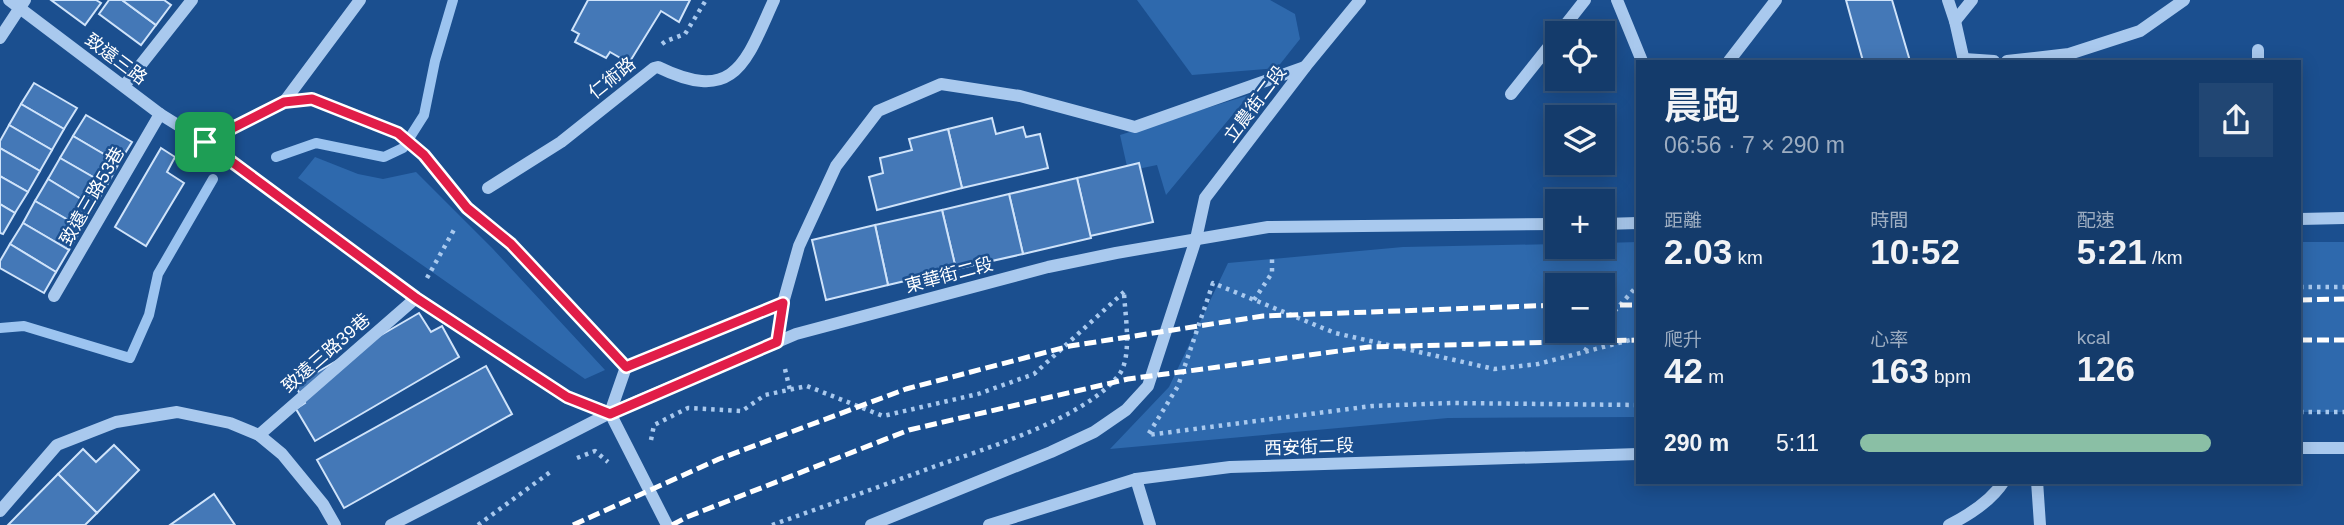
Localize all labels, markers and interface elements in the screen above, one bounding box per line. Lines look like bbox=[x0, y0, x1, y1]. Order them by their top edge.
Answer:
map controls bbox=[1545, 21, 1615, 343]
button: locate bbox=[1545, 21, 1615, 91]
street label: 致遠三路 bbox=[81, 29, 151, 89]
street label: 仁術路 bbox=[585, 53, 639, 103]
street label: 立農街二段 bbox=[1220, 62, 1290, 146]
button: share bbox=[2199, 83, 2273, 157]
text: 晨跑 bbox=[1664, 85, 1740, 127]
button: layers bbox=[1545, 105, 1615, 175]
pin bbox=[175, 112, 235, 172]
icon: arrive bbox=[186, 123, 224, 161]
text: 06:56 · 7 × 290 m bbox=[1664, 132, 1845, 158]
street label: 致遠三路53巷 bbox=[56, 143, 128, 249]
button: + bbox=[1545, 189, 1615, 259]
text: 距離 bbox=[1664, 210, 1702, 231]
text: 時間 bbox=[1870, 210, 1908, 231]
text: 配速 bbox=[2077, 210, 2115, 231]
text: 2.03 bbox=[1664, 232, 1732, 271]
text: 10:52 bbox=[1870, 232, 1960, 271]
text: 5:21 bbox=[2077, 232, 2147, 271]
text: km bbox=[1732, 247, 1763, 268]
text: /km bbox=[2147, 247, 2183, 268]
street label: 東華街二段 bbox=[903, 254, 995, 296]
button: − bbox=[1545, 273, 1615, 343]
street label: 致遠三路39巷 bbox=[278, 309, 374, 397]
text: kcal bbox=[2077, 327, 2110, 348]
text: 爬升 bbox=[1664, 329, 1702, 350]
text: 心率 bbox=[1870, 329, 1908, 350]
text: 126 bbox=[2077, 349, 2135, 388]
text: 42 bbox=[1664, 351, 1703, 390]
text: 163 bbox=[1870, 351, 1929, 390]
text: m bbox=[1703, 366, 1724, 387]
text: bpm bbox=[1929, 366, 1971, 387]
text: 290 m bbox=[1664, 430, 1729, 456]
text: 5:11 bbox=[1776, 430, 1819, 456]
street label: 西安街二段 bbox=[1264, 435, 1354, 459]

